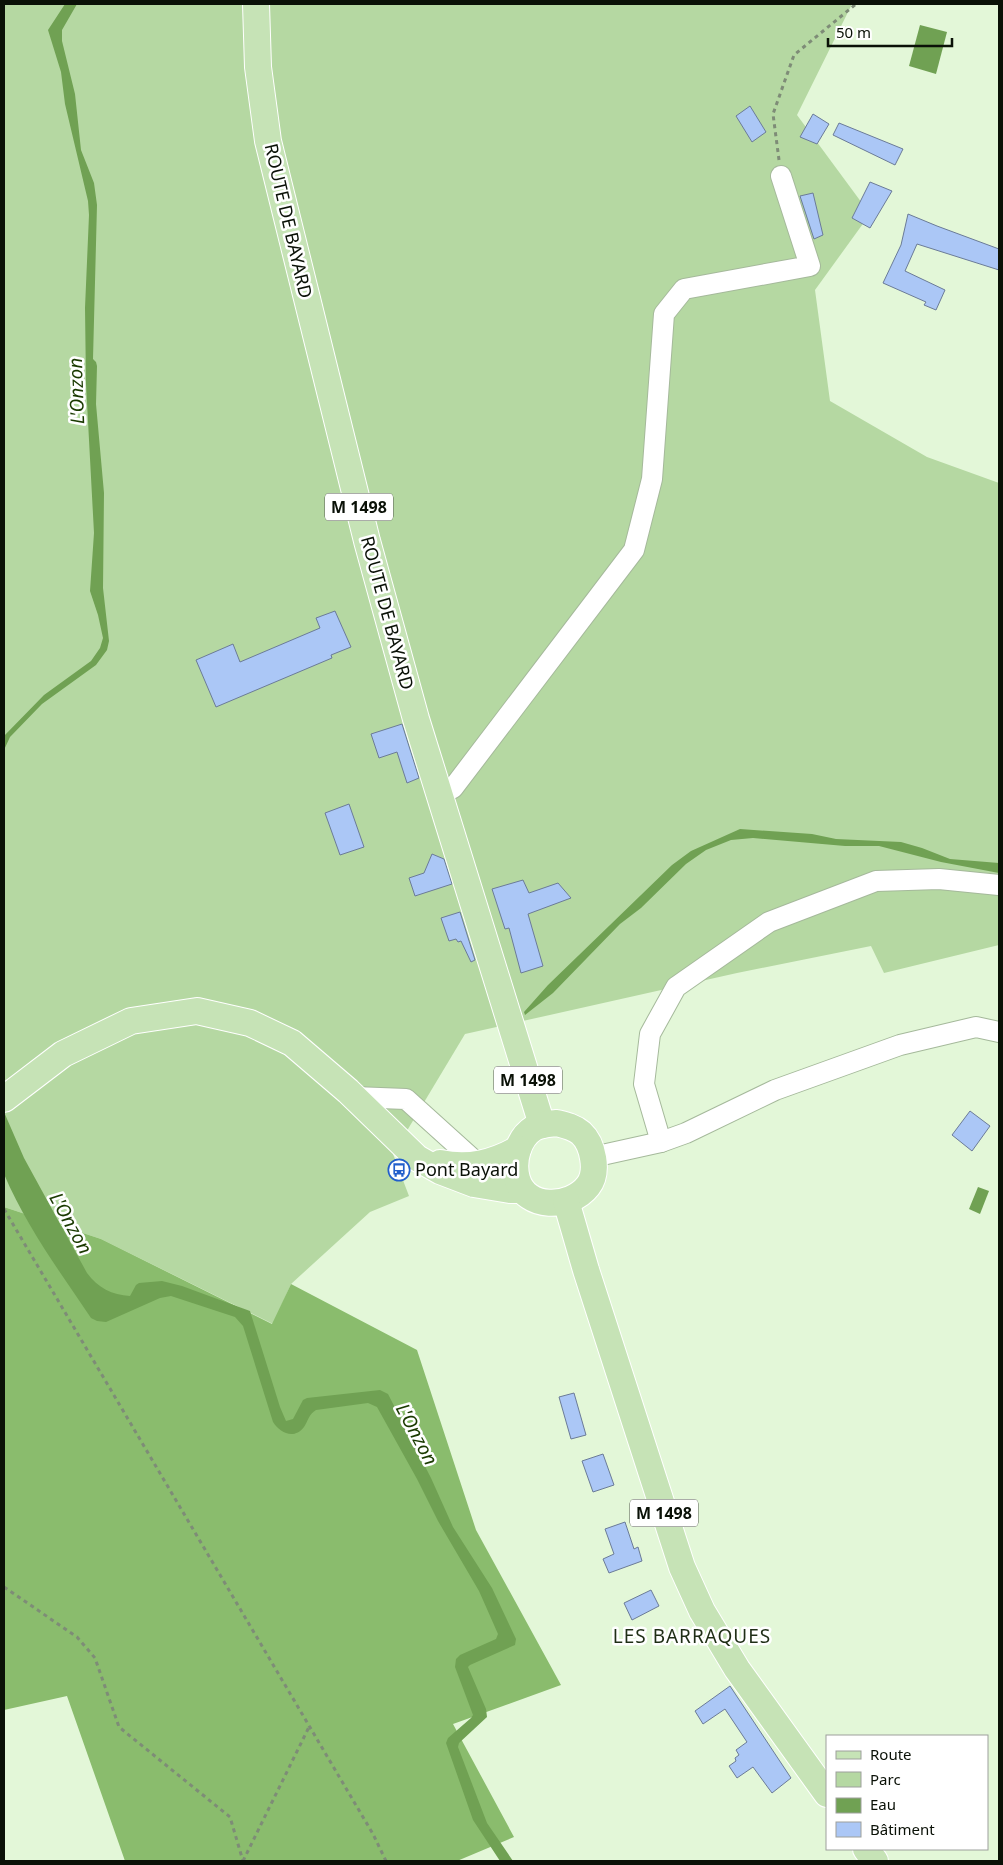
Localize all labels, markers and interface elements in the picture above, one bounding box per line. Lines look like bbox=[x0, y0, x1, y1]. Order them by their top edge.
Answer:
scale bar bbox=[828, 15, 952, 47]
text: 50 m bbox=[836, 22, 871, 42]
street label: ROUTE DE BAYARD bbox=[260, 141, 318, 300]
water label: L'Onzon bbox=[62, 357, 90, 425]
road number: M 1498 bbox=[325, 494, 393, 520]
street label: ROUTE DE BAYARD bbox=[356, 533, 420, 692]
road number: M 1498 bbox=[494, 1066, 562, 1094]
place label: Pont Bayard bbox=[415, 1157, 518, 1181]
bus stop icon: Pont Bayard bbox=[387, 1158, 411, 1182]
water label: L'Onzon bbox=[43, 1188, 99, 1258]
water label: L'Onzon bbox=[390, 1398, 444, 1470]
road number: M 1498 bbox=[630, 1500, 698, 1526]
district label: LES BARRAQUES bbox=[613, 1623, 771, 1649]
legend bbox=[826, 1735, 988, 1850]
text: Route bbox=[870, 1744, 912, 1764]
text: Parc bbox=[870, 1769, 901, 1789]
text: Eau bbox=[870, 1794, 896, 1814]
text: Bâtiment bbox=[870, 1819, 935, 1839]

